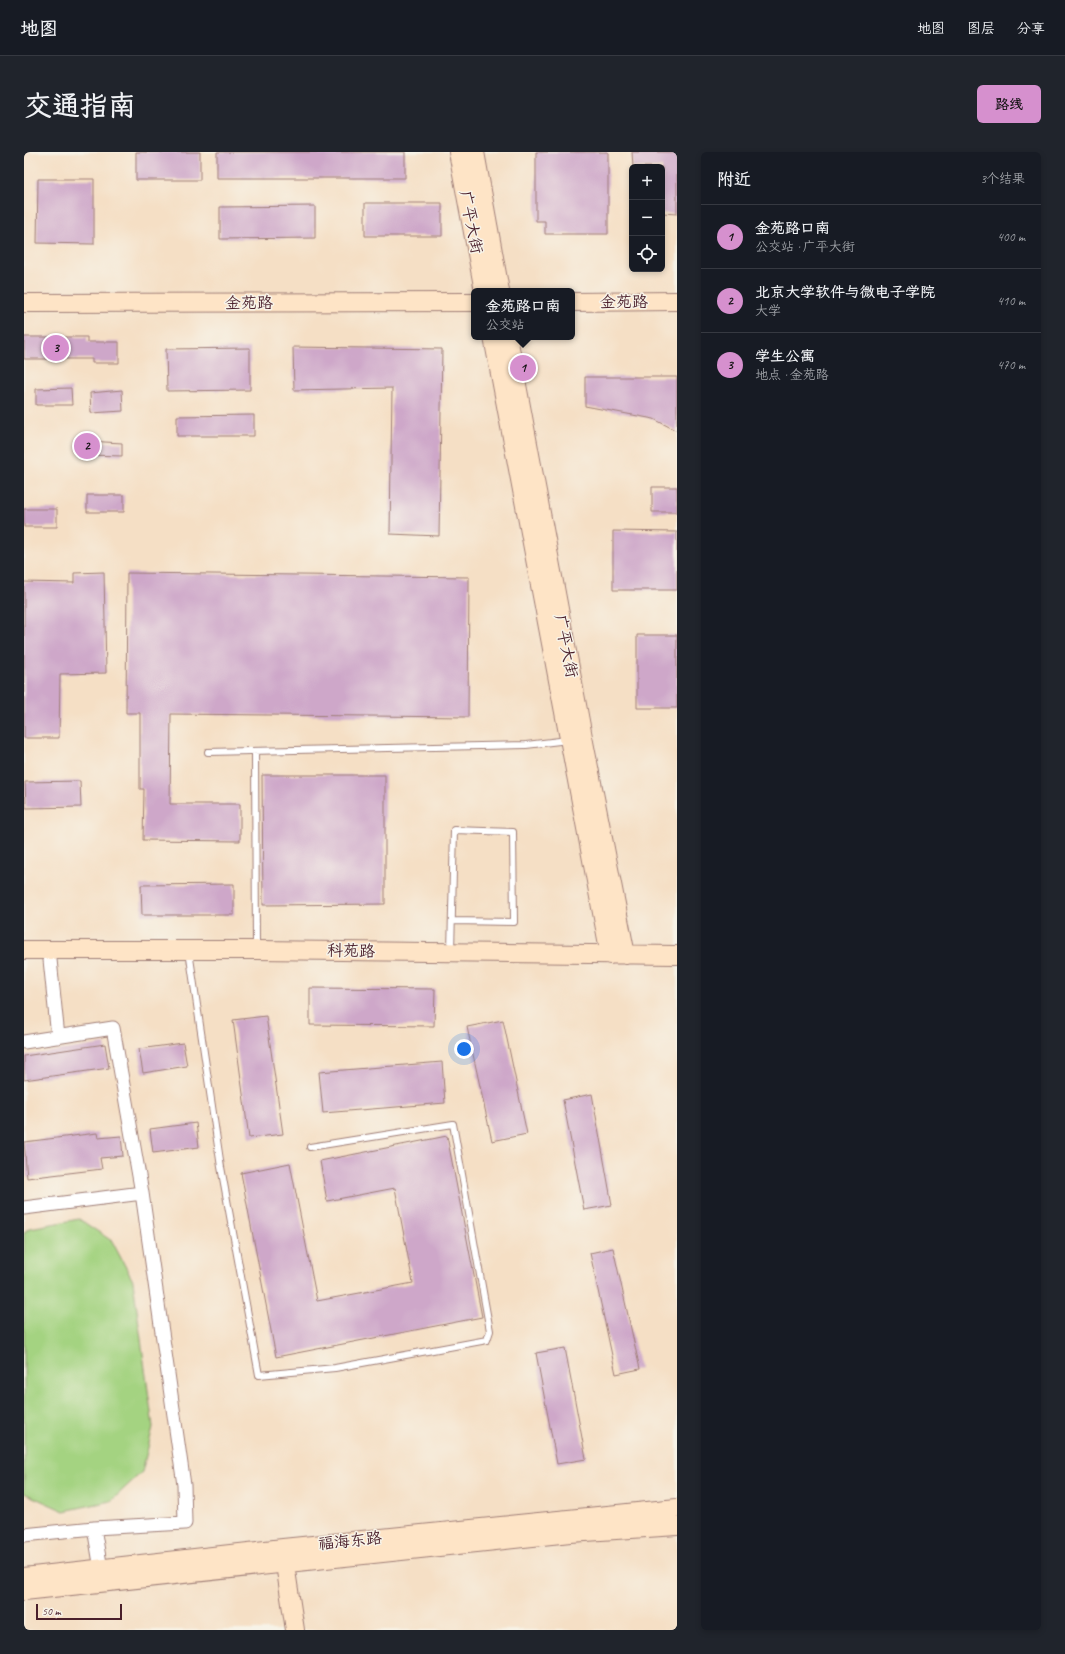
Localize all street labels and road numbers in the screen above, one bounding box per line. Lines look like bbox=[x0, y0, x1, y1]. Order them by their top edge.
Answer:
street label: 广平大街 bbox=[455, 189, 487, 255]
street label: 金苑路 bbox=[600, 292, 648, 312]
street label: 金苑路 bbox=[225, 293, 273, 313]
street label: 广平大街 bbox=[550, 613, 582, 679]
street label: 科苑路 bbox=[327, 941, 375, 961]
street label: 福海东路 bbox=[317, 1528, 383, 1554]

